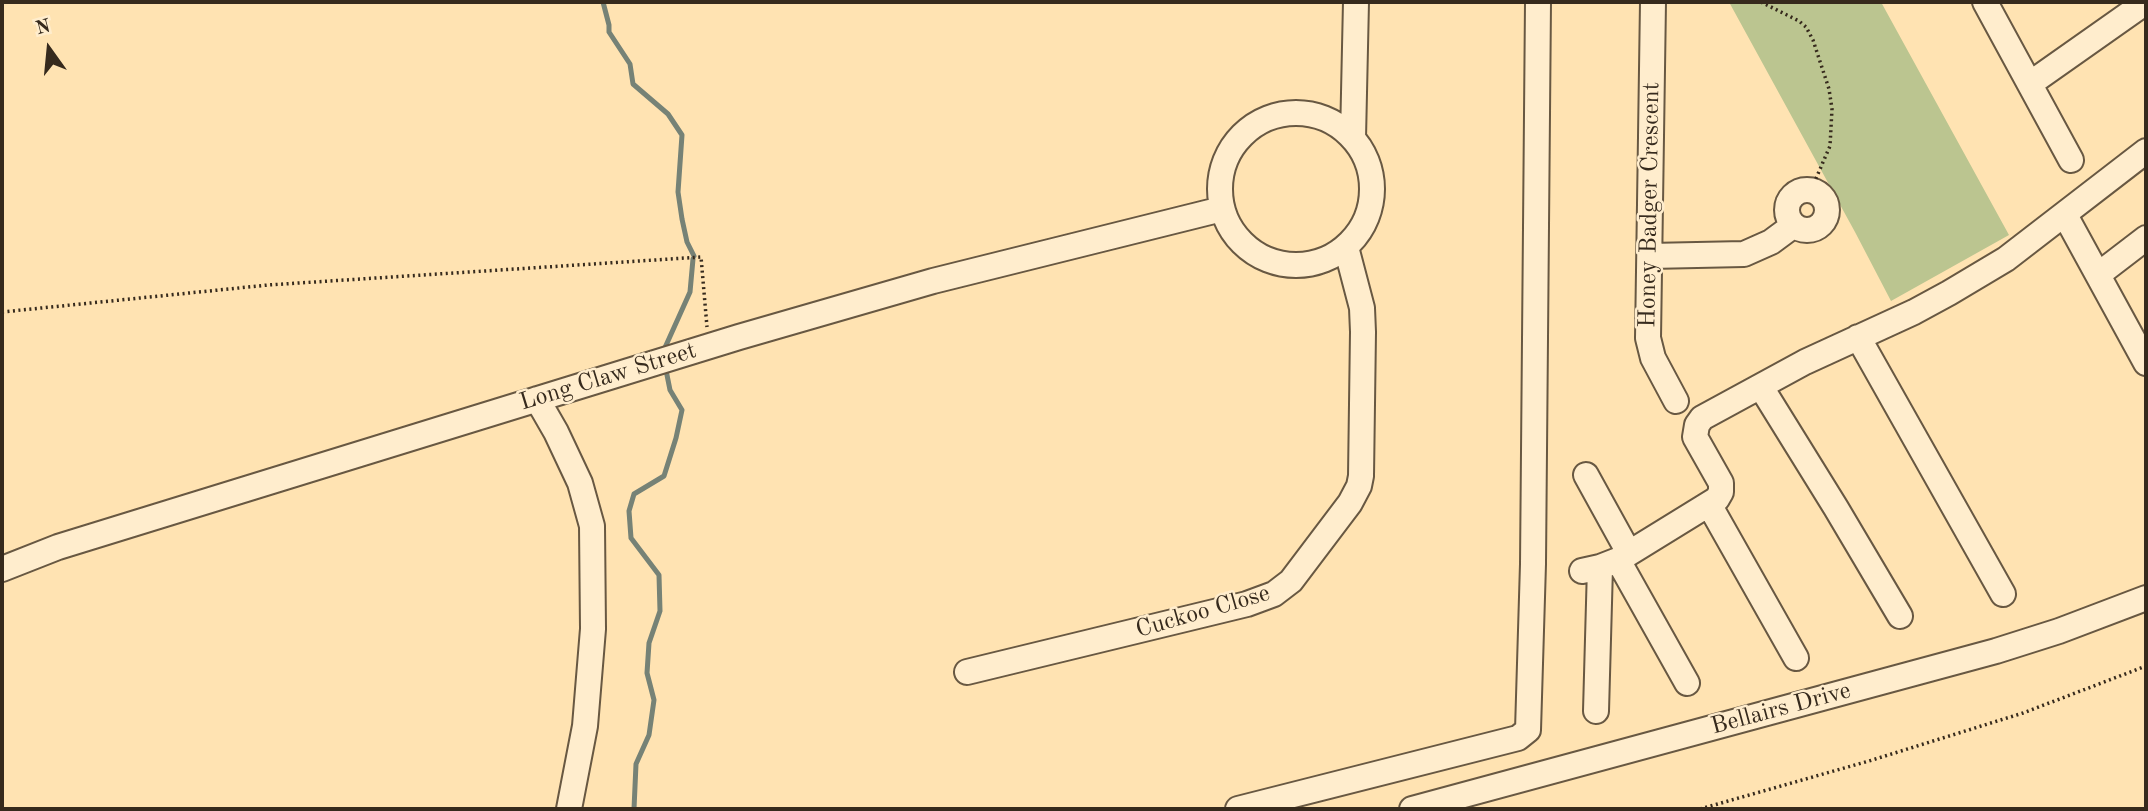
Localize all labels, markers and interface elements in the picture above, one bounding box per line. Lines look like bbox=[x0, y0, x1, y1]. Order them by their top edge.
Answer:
north arrow bbox=[14, 14, 84, 84]
text: N bbox=[34, 17, 53, 39]
street label: Honey Badger Crescent bbox=[1633, 82, 1667, 328]
street label: Long Claw Street bbox=[516, 336, 700, 418]
street label: Cuckoo Close bbox=[1133, 579, 1273, 645]
street label: Bellairs Drive bbox=[1708, 677, 1854, 741]

